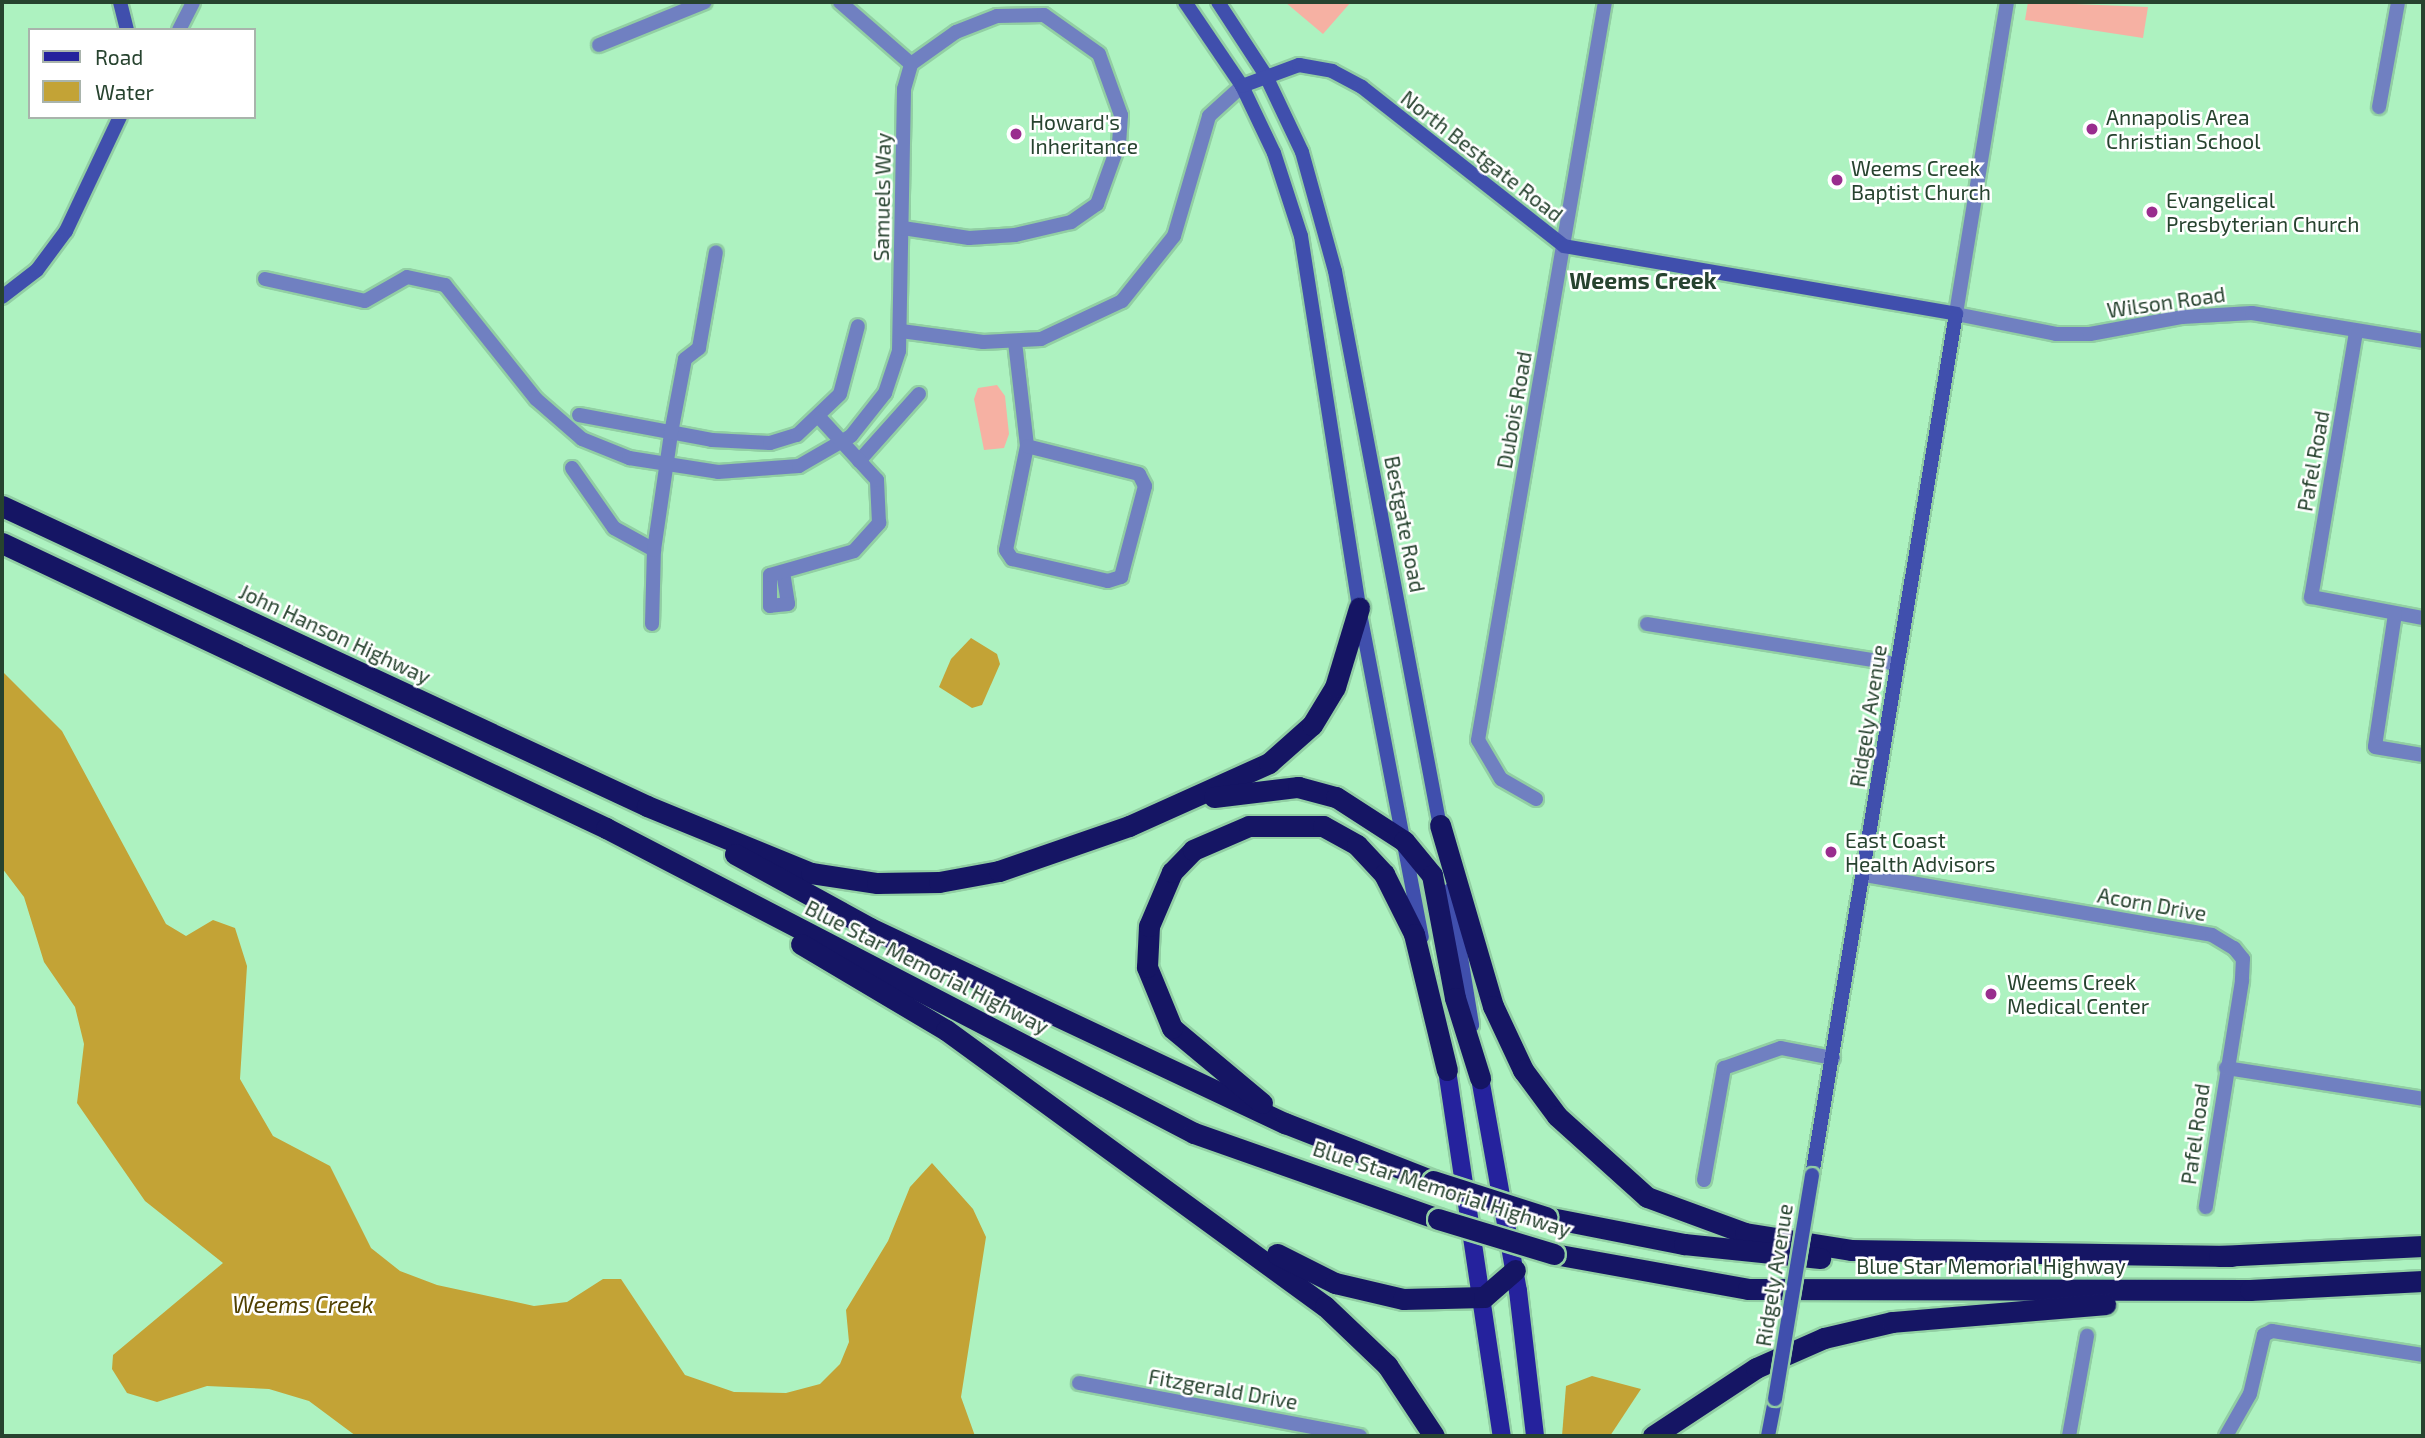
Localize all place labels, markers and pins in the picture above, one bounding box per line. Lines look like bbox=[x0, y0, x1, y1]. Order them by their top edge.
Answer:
place label: Annapolis Area Christian School bbox=[2106, 104, 2260, 154]
place label: Howard's Inheritance bbox=[1030, 109, 1138, 159]
marker: Annapolis Area Christian School bbox=[2084, 121, 2100, 137]
marker: Howard's Inheritance bbox=[1008, 126, 1024, 142]
place label: Weems Creek Baptist Church bbox=[1851, 155, 1991, 205]
marker: Weems Creek Baptist Church bbox=[1829, 172, 1845, 188]
place label: Evangelical Presbyterian Church bbox=[2166, 187, 2360, 237]
marker: Evangelical Presbyterian Church bbox=[2144, 204, 2160, 220]
place label: East Coast Health Advisors bbox=[1845, 827, 1996, 877]
marker: East Coast Health Advisors bbox=[1823, 844, 1839, 860]
place label: Weems Creek Medical Center bbox=[2007, 969, 2150, 1019]
marker: Weems Creek Medical Center bbox=[1981, 984, 2001, 1004]

